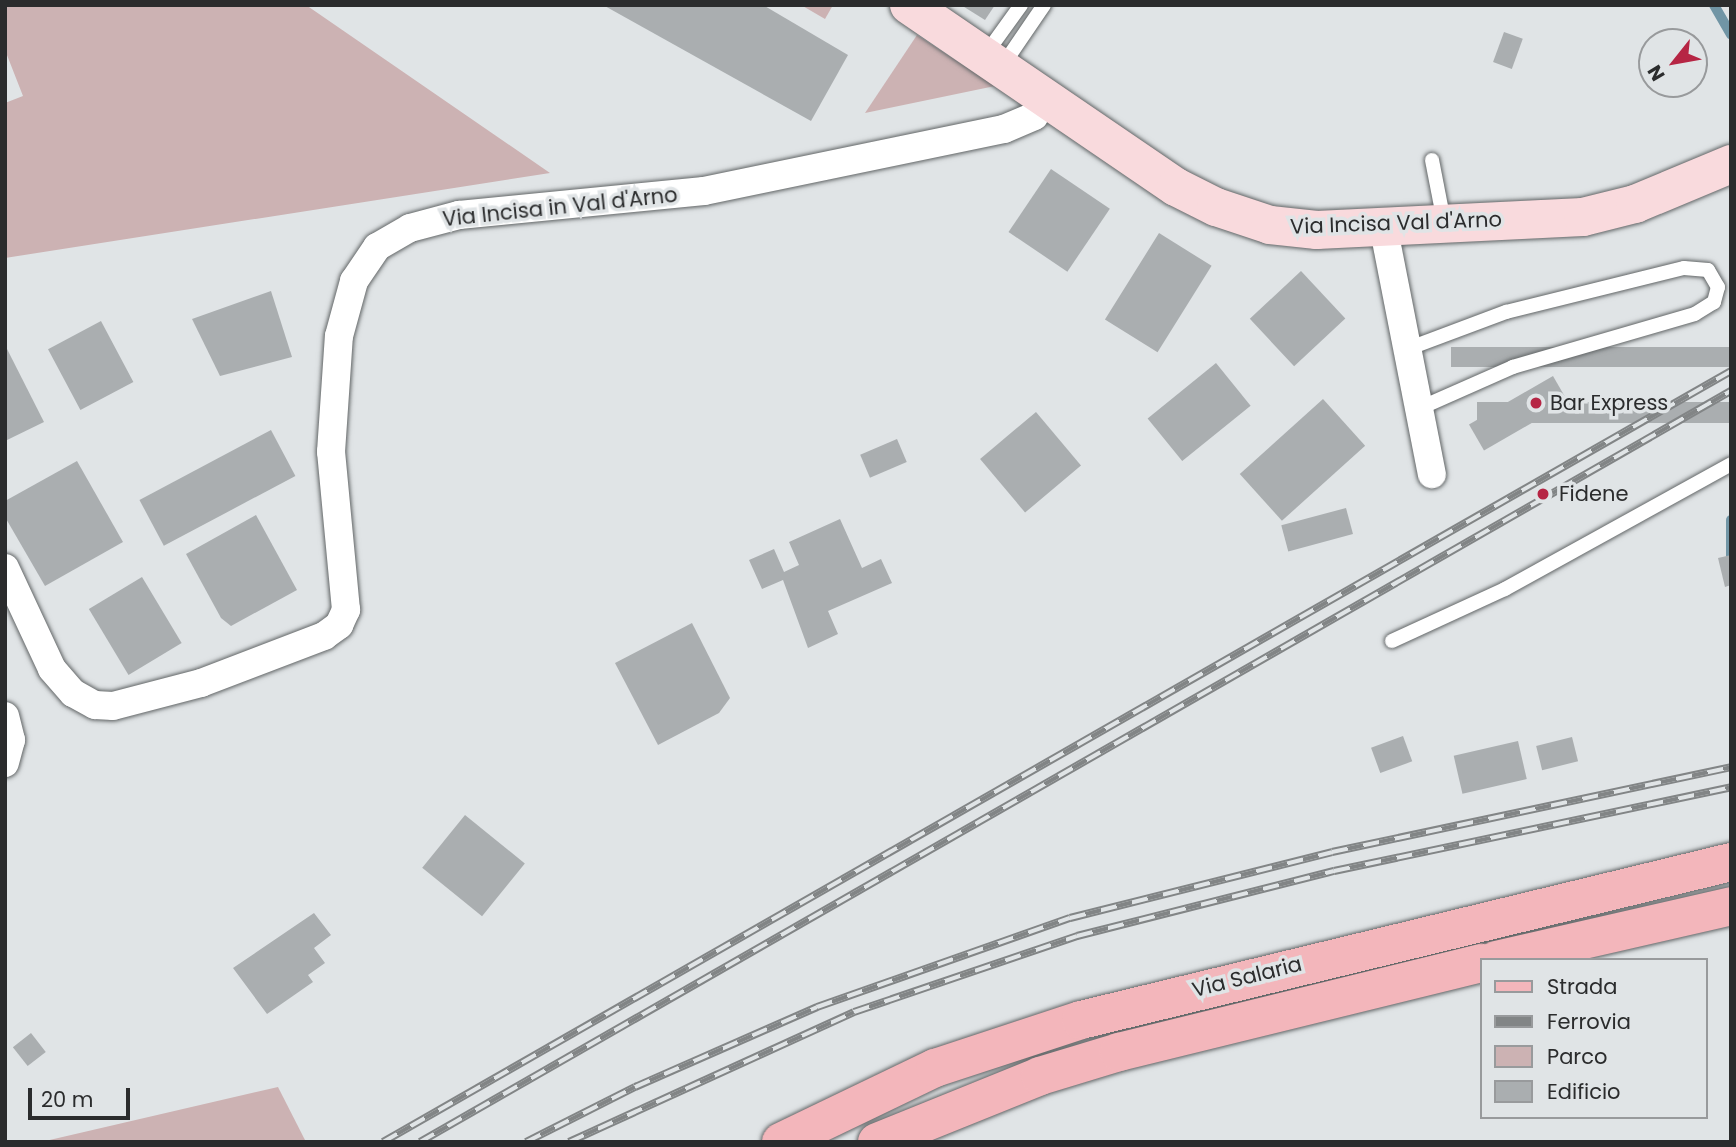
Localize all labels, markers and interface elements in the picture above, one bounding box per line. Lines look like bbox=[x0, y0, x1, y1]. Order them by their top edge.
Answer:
north arrow bbox=[1638, 28, 1708, 98]
text: N bbox=[1641, 60, 1672, 86]
street label: Via Incisa in Val d'Arno bbox=[441, 182, 679, 232]
street label: Via Incisa Val d'Arno bbox=[1290, 207, 1502, 239]
place label: Bar Express bbox=[1550, 390, 1668, 416]
marker: Bar Express bbox=[1528, 395, 1544, 411]
place label: Fidene bbox=[1559, 481, 1628, 507]
marker: Fidene bbox=[1533, 484, 1553, 504]
street label: Via Salaria bbox=[1189, 951, 1305, 1003]
legend bbox=[1480, 958, 1708, 1119]
text: Strada bbox=[1547, 972, 1617, 1001]
text: Ferrovia bbox=[1547, 1007, 1631, 1036]
text: Parco bbox=[1547, 1042, 1607, 1071]
scale bar bbox=[32, 1074, 133, 1118]
text: Edificio bbox=[1547, 1077, 1621, 1106]
text: 20 m bbox=[41, 1085, 94, 1114]

